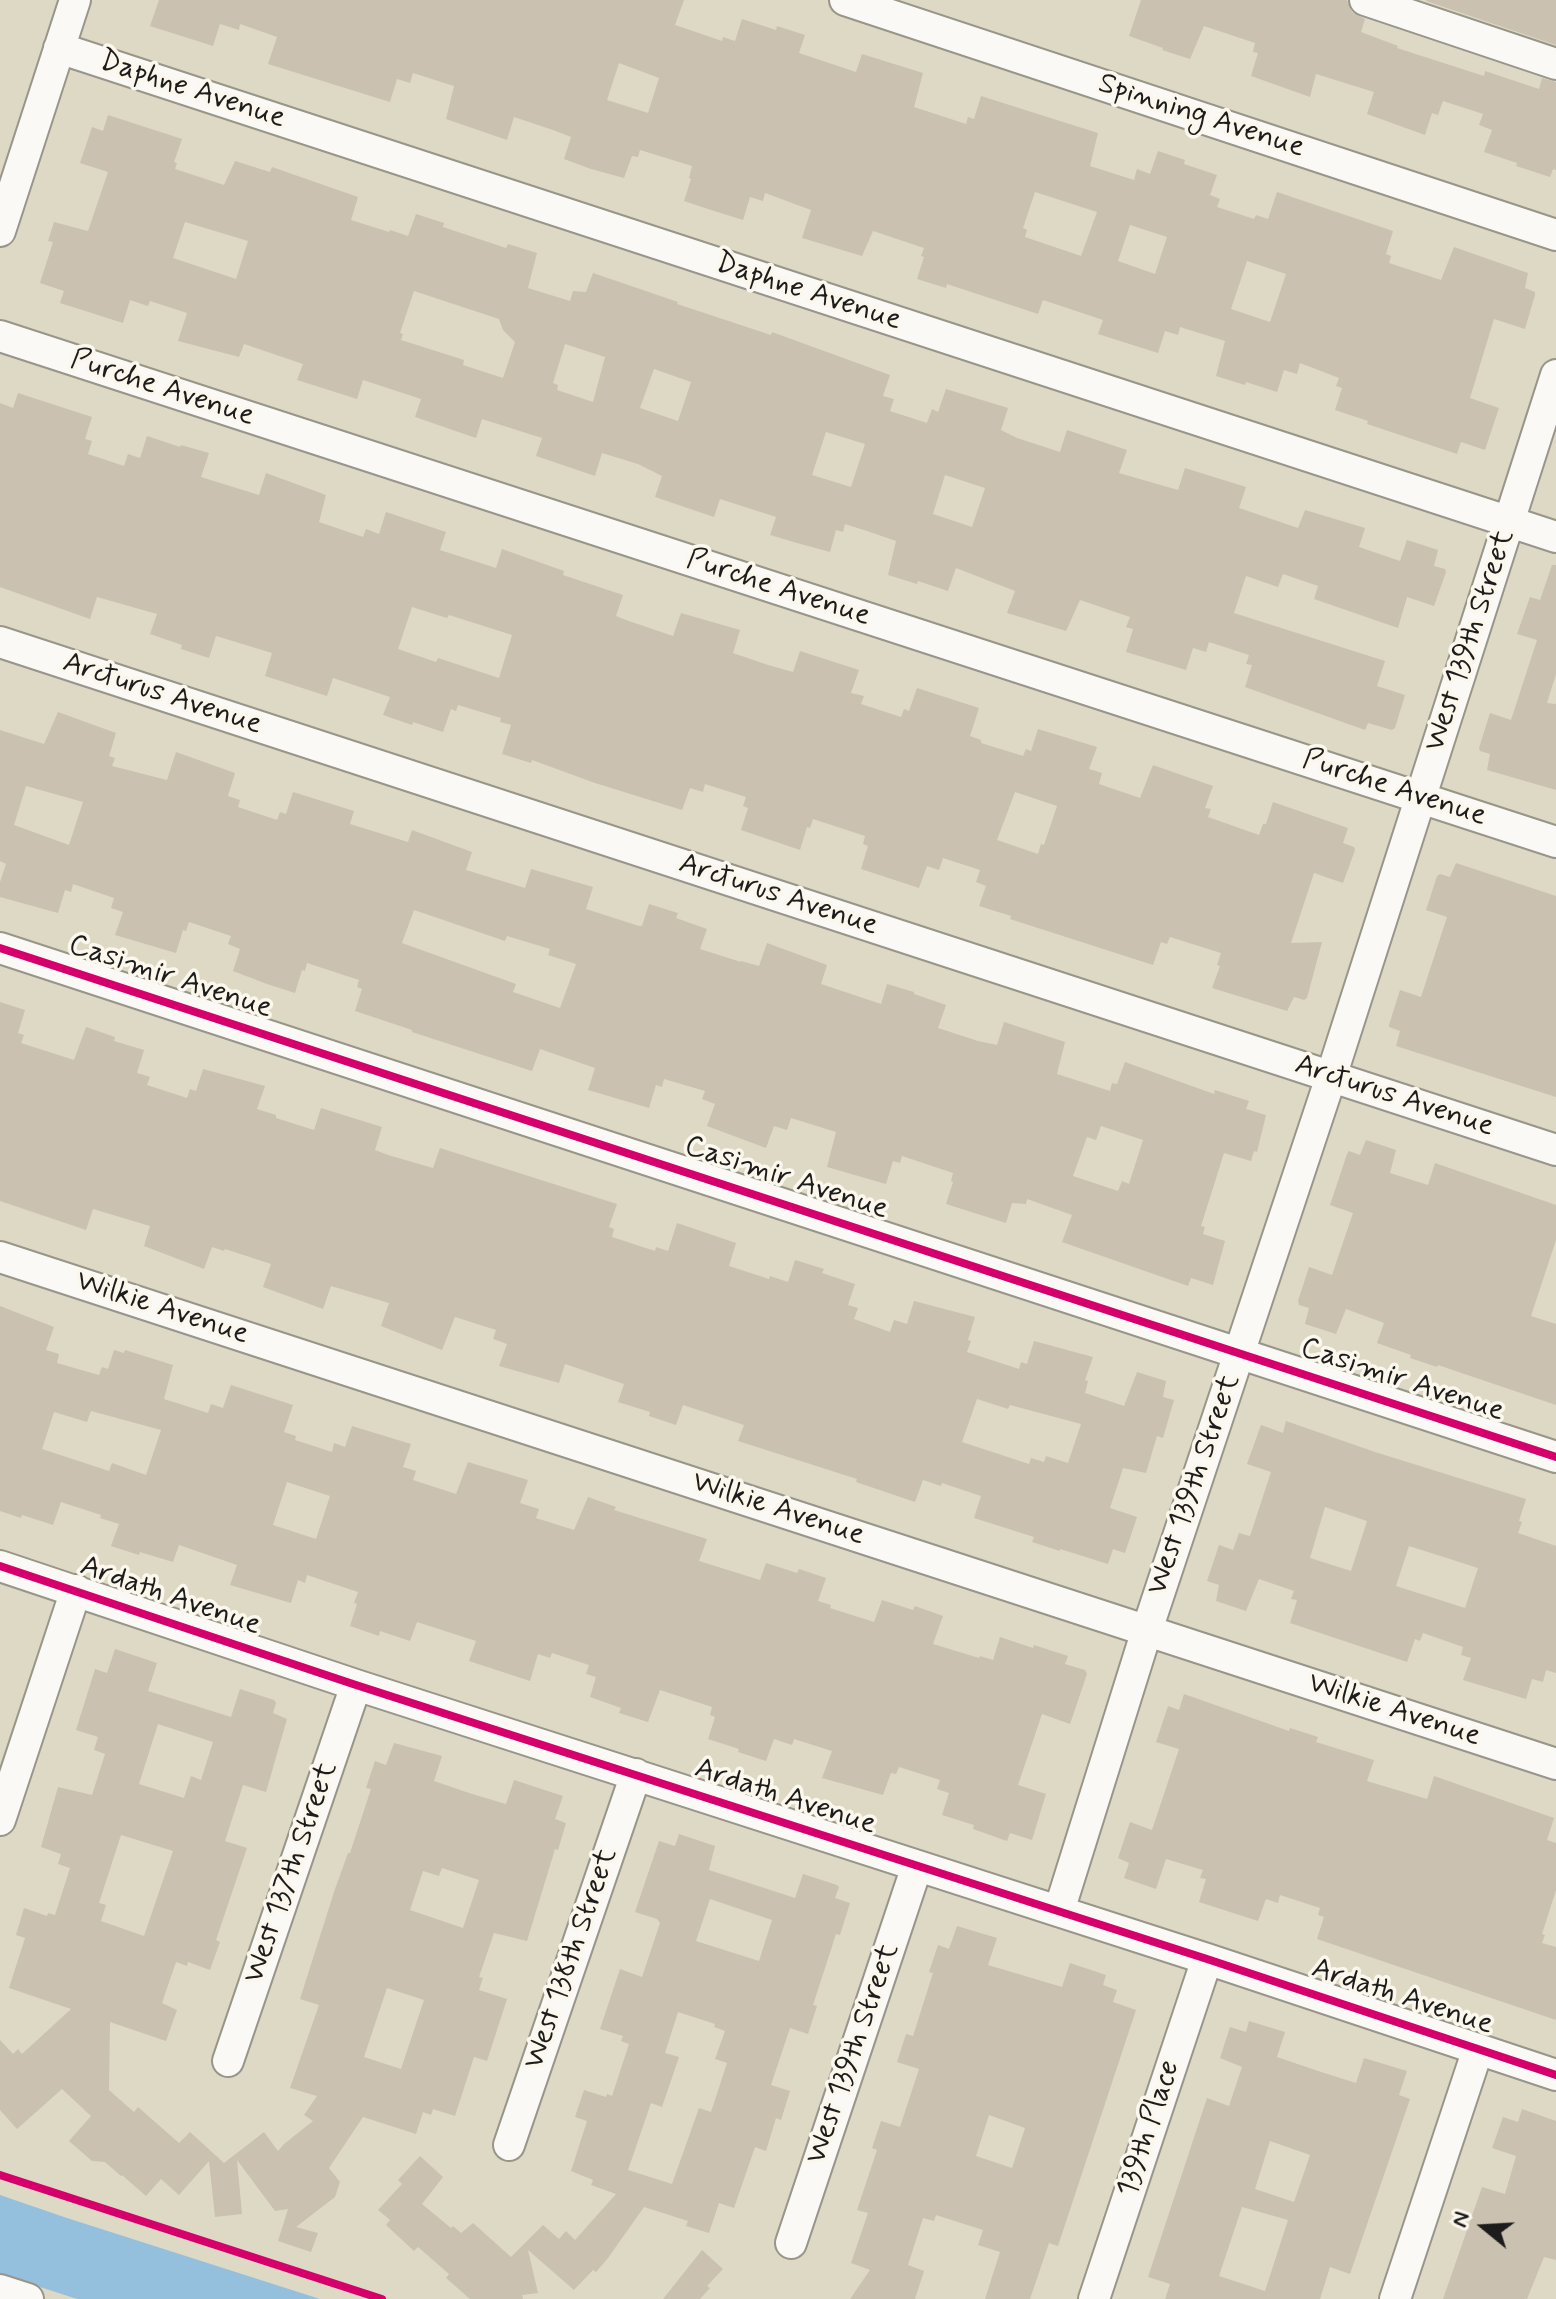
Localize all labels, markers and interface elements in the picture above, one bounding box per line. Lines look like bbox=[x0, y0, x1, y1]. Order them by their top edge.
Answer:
street label: Daphne Avenue bbox=[94, 44, 290, 138]
street label: Spinning Avenue bbox=[1093, 67, 1309, 167]
street label: Daphne Avenue bbox=[710, 246, 906, 340]
street label: Purche Avenue bbox=[66, 342, 258, 436]
street label: West 139th Street bbox=[1418, 526, 1524, 756]
street label: Purche Avenue bbox=[682, 542, 874, 636]
street label: Arcturus Avenue bbox=[58, 646, 266, 744]
street label: Purche Avenue bbox=[1298, 742, 1490, 836]
street label: Arcturus Avenue bbox=[674, 847, 882, 945]
street label: Casimir Avenue bbox=[64, 928, 276, 1028]
street label: Arcturus Avenue bbox=[1290, 1048, 1498, 1146]
street label: Casimir Avenue bbox=[680, 1129, 892, 1229]
street label: Wilkie Avenue bbox=[71, 1264, 253, 1354]
street label: Casimir Avenue bbox=[1296, 1331, 1508, 1431]
street label: West 139th Street bbox=[1140, 1370, 1250, 1600]
street label: Wilkie Avenue bbox=[687, 1465, 869, 1555]
street label: Ardath Avenue bbox=[75, 1549, 265, 1645]
street label: Wilkie Avenue bbox=[1303, 1666, 1485, 1756]
street label: Ardath Avenue bbox=[690, 1752, 880, 1844]
street label: West 137th Street bbox=[237, 1758, 347, 1988]
street label: West 138th Street bbox=[517, 1844, 627, 2074]
street label: West 139th Street bbox=[799, 1939, 909, 2169]
street label: Ardath Avenue bbox=[1307, 1952, 1497, 2044]
street label: 139th Place bbox=[1111, 2056, 1189, 2202]
north arrow bbox=[1444, 2187, 1524, 2267]
text: N bbox=[1446, 2208, 1477, 2231]

